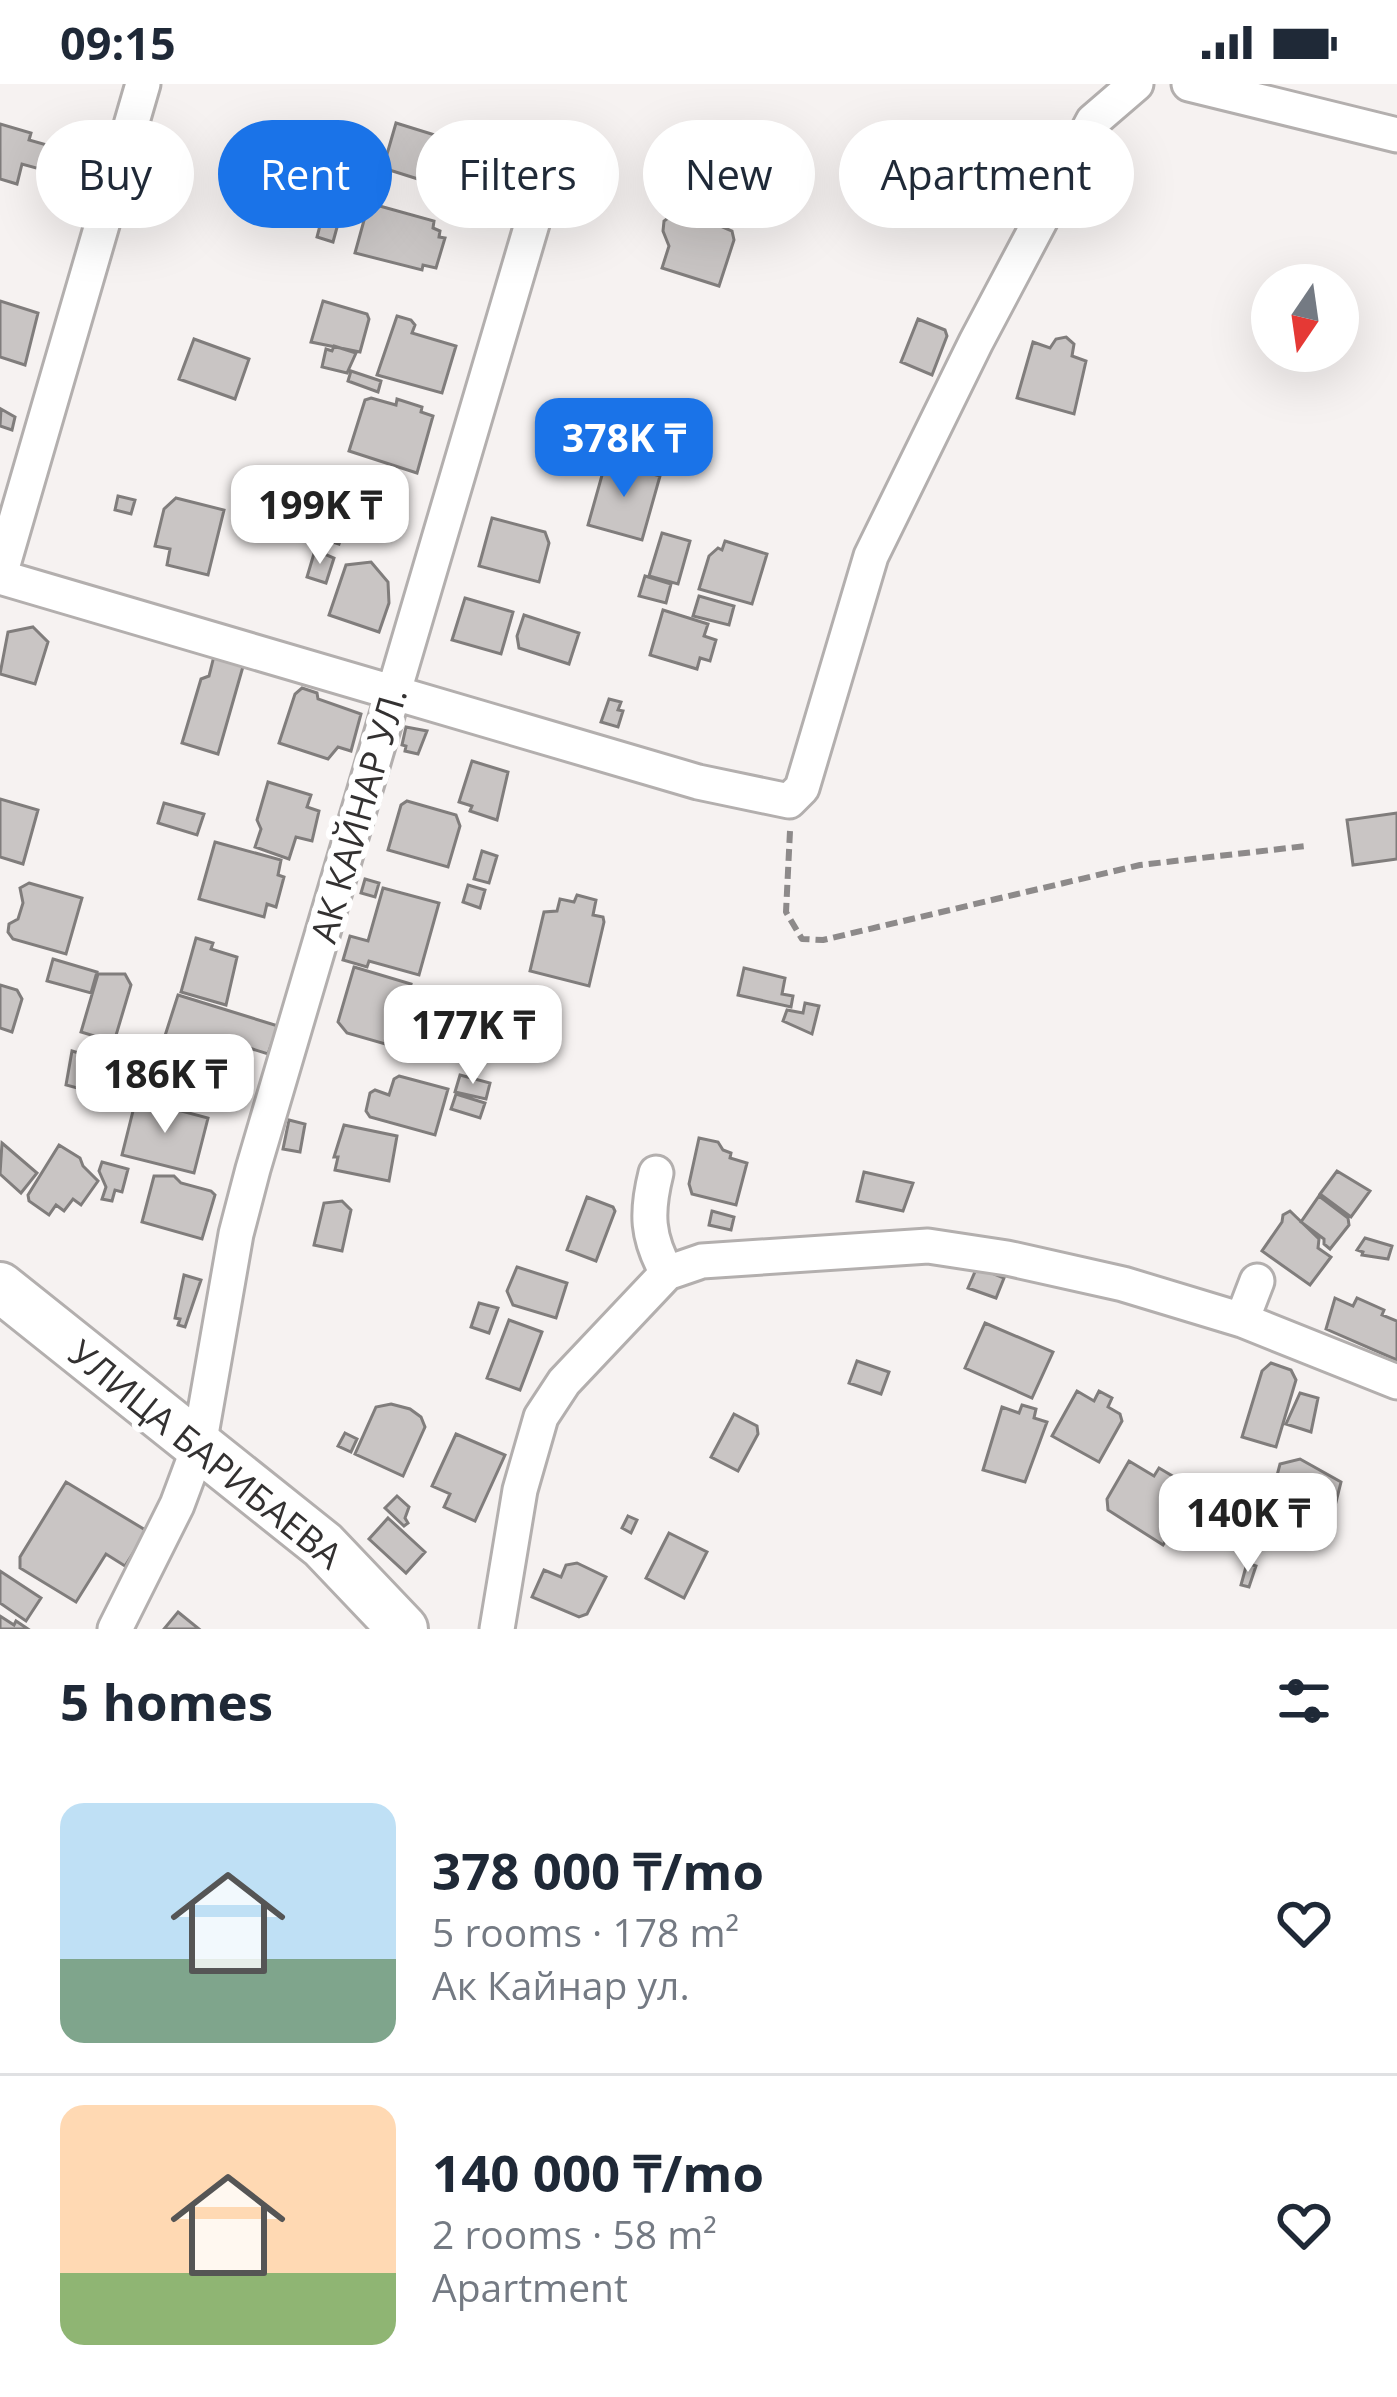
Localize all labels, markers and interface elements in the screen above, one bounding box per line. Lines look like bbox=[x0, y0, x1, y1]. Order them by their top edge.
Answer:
text: 09:15 bbox=[60, 12, 176, 73]
chip: Buy bbox=[36, 120, 194, 228]
chip: Rent bbox=[218, 120, 392, 228]
chip: Filters bbox=[416, 120, 619, 228]
chip: New bbox=[643, 120, 815, 228]
chip: Apartment bbox=[839, 120, 1134, 228]
north arrow bbox=[1251, 264, 1359, 372]
map controls bbox=[1251, 264, 1359, 372]
pin: 378K ₸ bbox=[526, 398, 722, 500]
text: 378K ₸ bbox=[562, 410, 686, 463]
pin: 199K ₸ bbox=[222, 465, 418, 567]
text: 199K ₸ bbox=[258, 477, 382, 530]
street label: АК КАЙНАР УЛ. bbox=[298, 682, 418, 948]
pin: 177K ₸ bbox=[375, 985, 571, 1087]
text: 177K ₸ bbox=[411, 997, 535, 1050]
pin: 186K ₸ bbox=[67, 1034, 263, 1136]
text: 186K ₸ bbox=[103, 1046, 227, 1099]
street label: УЛИЦА БАРИБАЕВА bbox=[59, 1329, 353, 1580]
pin: 140K ₸ bbox=[1150, 1473, 1346, 1575]
text: 140K ₸ bbox=[1186, 1485, 1310, 1538]
text: 5 homes bbox=[60, 1666, 273, 1736]
icon: filters bbox=[1271, 1668, 1337, 1734]
text: 378 000 ₸/mo bbox=[432, 1835, 764, 1905]
icon: home bbox=[156, 1851, 300, 1995]
icon: heart bbox=[1271, 1890, 1337, 1956]
text: 5 rooms · 178 m² bbox=[432, 1905, 739, 1958]
text: Ак Кайнар ул. bbox=[432, 1958, 690, 2011]
text: 140 000 ₸/mo bbox=[432, 2137, 764, 2207]
icon: home bbox=[156, 2153, 300, 2297]
icon: heart bbox=[1271, 2192, 1337, 2258]
text: 2 rooms · 58 m² bbox=[432, 2207, 717, 2260]
text: Apartment bbox=[432, 2260, 628, 2313]

